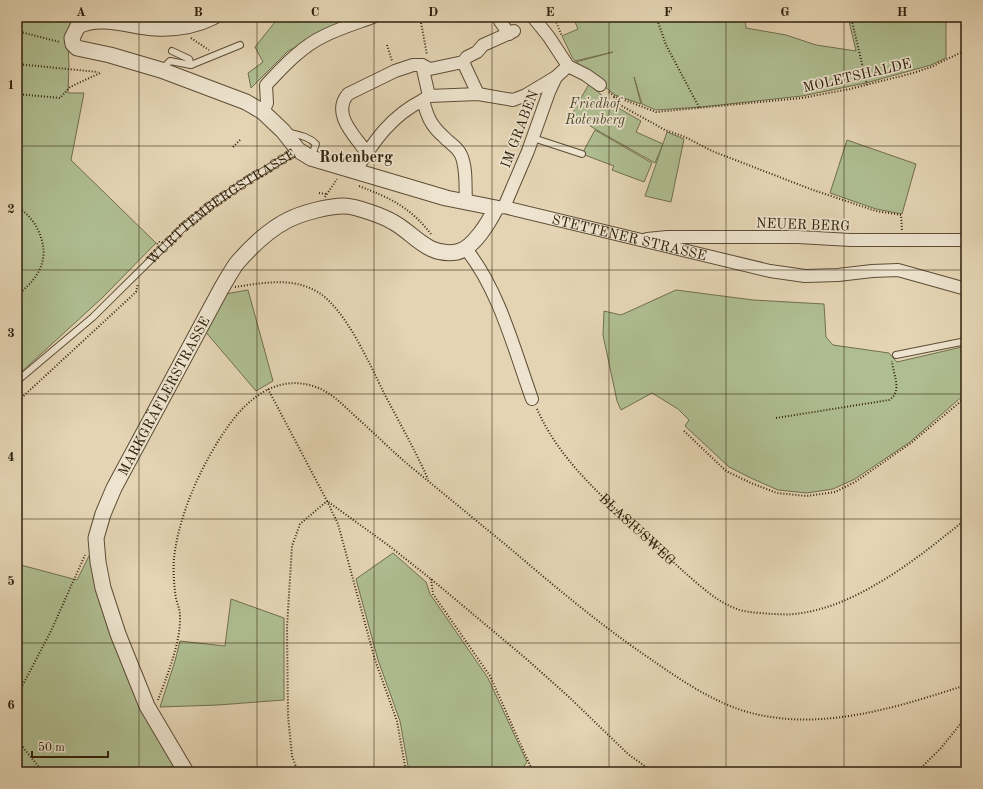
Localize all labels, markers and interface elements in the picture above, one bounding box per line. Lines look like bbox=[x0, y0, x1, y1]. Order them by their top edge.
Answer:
text: A bbox=[76, 6, 86, 19]
text: B bbox=[193, 6, 203, 19]
text: C bbox=[311, 6, 319, 19]
text: D bbox=[428, 6, 438, 19]
text: E bbox=[546, 6, 555, 19]
text: F bbox=[664, 6, 673, 19]
text: G bbox=[780, 6, 790, 19]
text: H bbox=[897, 6, 908, 19]
street label: MOLETSHALDE bbox=[802, 57, 913, 95]
text: 1 bbox=[7, 79, 15, 92]
street label: IM GRABEN bbox=[499, 88, 541, 170]
park label: Friedhof Rotenberg bbox=[564, 97, 625, 128]
street label: WÜRTTEMBERGSTRASSE bbox=[144, 147, 298, 268]
district label: Rotenberg bbox=[319, 150, 393, 166]
text: 2 bbox=[7, 203, 15, 216]
street label: STETTENER STRASSE bbox=[550, 213, 708, 264]
street label: NEUER BERG bbox=[756, 216, 850, 234]
street label: MARKGRÄFLERSTRASSE bbox=[116, 315, 213, 478]
text: 3 bbox=[7, 327, 15, 340]
text: 4 bbox=[7, 451, 15, 464]
street label: BLASIUSWEG bbox=[596, 491, 678, 568]
text: 5 bbox=[7, 575, 15, 588]
text: 6 bbox=[7, 699, 15, 712]
scale bar bbox=[32, 733, 108, 759]
text: 50 m bbox=[38, 741, 65, 754]

